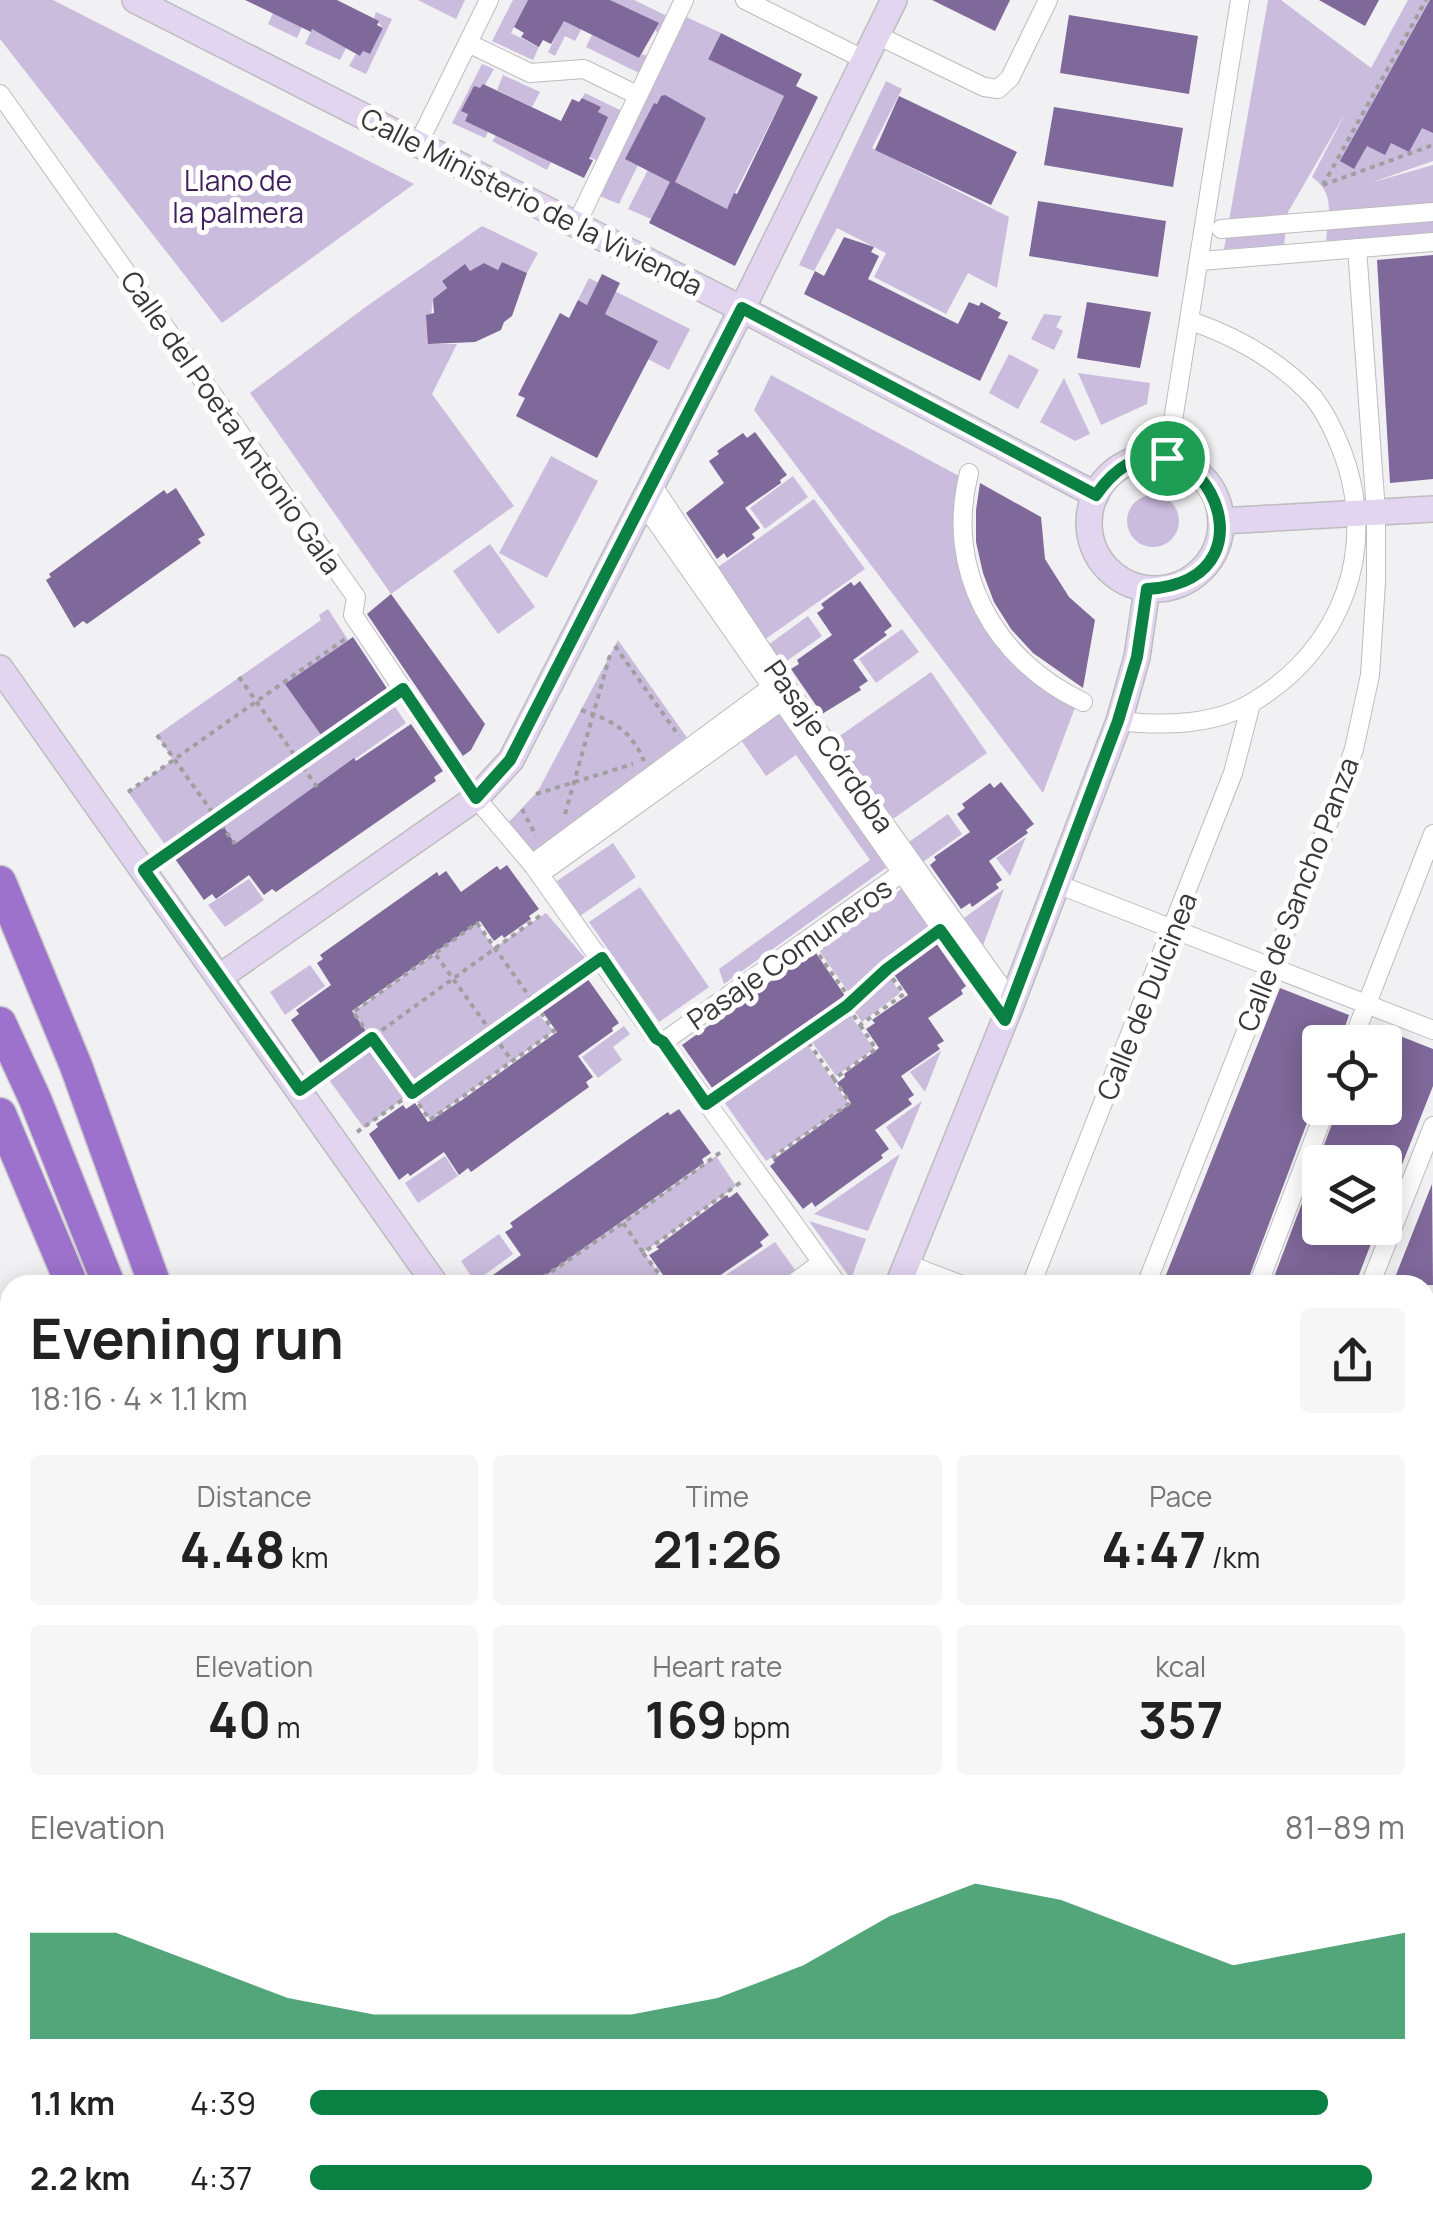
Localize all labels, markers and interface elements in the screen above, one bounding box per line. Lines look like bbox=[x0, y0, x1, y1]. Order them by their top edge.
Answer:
street label: Calle Ministerio de la Vivienda bbox=[355, 98, 709, 304]
park label: Llano de la palmera bbox=[172, 161, 304, 231]
street label: Calle del Poeta Antonio Gala bbox=[113, 263, 351, 581]
pin bbox=[1125, 416, 1210, 501]
icon: arrive bbox=[1140, 431, 1195, 486]
street label: Pasaje Córdoba bbox=[756, 652, 904, 840]
street label: Calle de Sancho Panza bbox=[1227, 751, 1367, 1037]
street label: Pasaje Comuneros bbox=[679, 868, 899, 1038]
street label: Calle de Dulcinea bbox=[1087, 886, 1205, 1106]
map controls bbox=[1302, 1025, 1402, 1245]
button: locate bbox=[1302, 1025, 1402, 1125]
button: layers bbox=[1302, 1145, 1402, 1245]
text: Evening run bbox=[30, 1300, 344, 1376]
button: share bbox=[1300, 1308, 1405, 1413]
text: 18:16 · 4 × 1.1 km bbox=[30, 1376, 248, 1420]
text: Distance bbox=[197, 1477, 312, 1515]
text: Time bbox=[686, 1477, 749, 1515]
text: Pace bbox=[1149, 1477, 1212, 1515]
text: 4.48 bbox=[180, 1515, 285, 1583]
text: 21:26 bbox=[653, 1515, 782, 1583]
text: 4:47 bbox=[1101, 1515, 1206, 1583]
text: km bbox=[285, 1538, 329, 1576]
text: /km bbox=[1206, 1538, 1260, 1576]
text: Elevation bbox=[195, 1647, 313, 1685]
text: Heart rate bbox=[653, 1647, 782, 1685]
text: kcal bbox=[1155, 1647, 1206, 1685]
text: 40 bbox=[208, 1685, 271, 1753]
text: 169 bbox=[645, 1685, 728, 1753]
text: 357 bbox=[1138, 1685, 1223, 1753]
text: m bbox=[271, 1708, 301, 1746]
text: bpm bbox=[728, 1708, 790, 1746]
text: Elevation bbox=[30, 1805, 165, 1849]
text: 81–89 m bbox=[1285, 1805, 1405, 1849]
text: 1.1 km bbox=[30, 2081, 115, 2125]
text: 4:39 bbox=[190, 2081, 256, 2125]
text: 2.2 km bbox=[30, 2156, 130, 2200]
text: 4:37 bbox=[190, 2156, 252, 2200]

